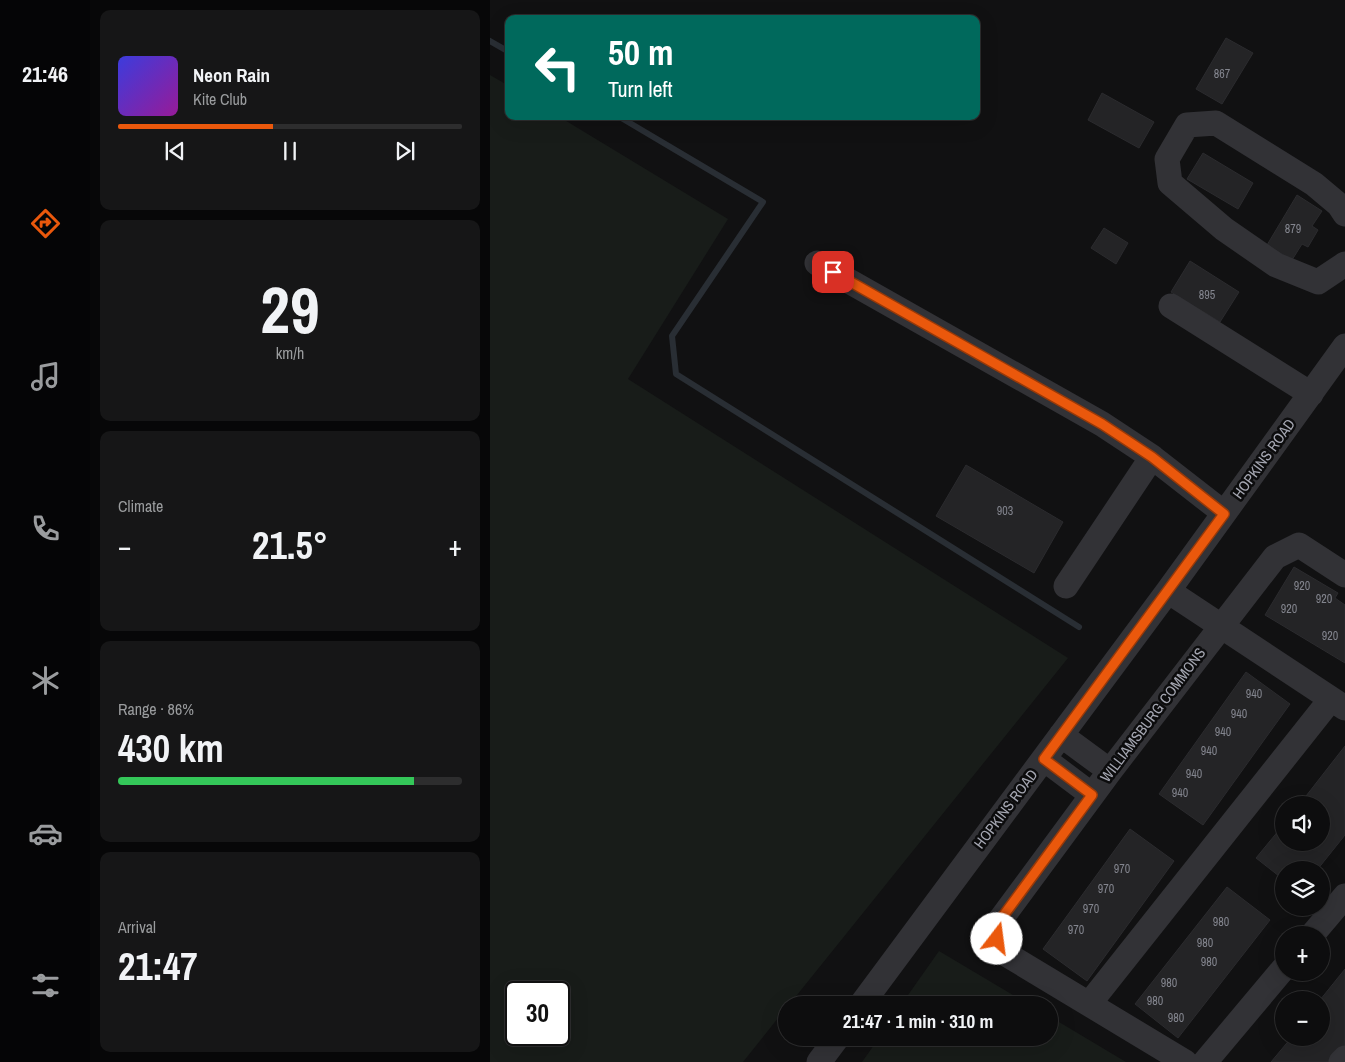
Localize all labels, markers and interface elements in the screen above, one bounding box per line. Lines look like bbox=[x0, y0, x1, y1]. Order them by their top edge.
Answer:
text: 50 m bbox=[608, 29, 673, 76]
icon: left bbox=[525, 35, 590, 100]
text: 21:46 bbox=[22, 59, 68, 89]
text: Neon Rain bbox=[193, 62, 270, 88]
house number: 867 bbox=[1214, 66, 1231, 82]
text: Turn left bbox=[608, 74, 673, 104]
text: Kite Club bbox=[193, 88, 247, 110]
icon: previous bbox=[161, 137, 189, 165]
icon: pause bbox=[276, 137, 304, 165]
icon: next bbox=[391, 137, 419, 165]
icon: directions bbox=[28, 206, 63, 241]
house number: 879 bbox=[1285, 221, 1301, 237]
pin bbox=[812, 251, 854, 293]
icon: arrive bbox=[819, 258, 847, 286]
text: 29 bbox=[260, 266, 320, 353]
house number: 895 bbox=[1199, 287, 1216, 303]
text: km/h bbox=[276, 342, 304, 364]
icon: music bbox=[28, 359, 63, 394]
street label: HOPKINS ROAD bbox=[1227, 414, 1300, 503]
text: Climate bbox=[118, 495, 163, 517]
house number: 903 bbox=[997, 503, 1013, 519]
icon: phone bbox=[28, 511, 63, 546]
text: 21.5° bbox=[252, 520, 328, 571]
text: − bbox=[118, 527, 131, 565]
text: + bbox=[449, 527, 462, 565]
house number: 920 bbox=[1294, 578, 1310, 594]
house number: 920 bbox=[1316, 591, 1332, 607]
house number: 920 bbox=[1281, 601, 1297, 617]
house number: 920 bbox=[1322, 628, 1338, 644]
street label: WILLIAMSBURG COMMONS bbox=[1095, 643, 1210, 786]
icon: climate bbox=[28, 663, 63, 698]
house number: 940 bbox=[1246, 686, 1262, 702]
text: Range · 86% bbox=[118, 698, 194, 720]
house number: 940 bbox=[1231, 706, 1247, 722]
text: 430 km bbox=[118, 723, 224, 774]
house number: 940 bbox=[1215, 724, 1231, 740]
house number: 940 bbox=[1201, 743, 1217, 759]
street label: HOPKINS ROAD bbox=[969, 765, 1042, 853]
house number: 940 bbox=[1186, 766, 1202, 782]
house number: 940 bbox=[1172, 785, 1188, 801]
map controls bbox=[1275, 796, 1330, 1046]
button: sound bbox=[1275, 796, 1330, 851]
icon: car bbox=[28, 816, 63, 851]
house number: 970 bbox=[1114, 861, 1130, 877]
button: layers bbox=[1275, 861, 1330, 916]
house number: 970 bbox=[1098, 881, 1114, 897]
house number: 970 bbox=[1083, 901, 1099, 917]
position arrow bbox=[970, 912, 1022, 964]
house number: 980 bbox=[1213, 914, 1229, 930]
text: Arrival bbox=[118, 916, 156, 938]
house number: 970 bbox=[1068, 922, 1084, 938]
button: + bbox=[1275, 926, 1330, 981]
house number: 980 bbox=[1197, 935, 1213, 951]
text: 21:47 bbox=[118, 941, 198, 992]
house number: 980 bbox=[1201, 954, 1217, 970]
icon: filters bbox=[28, 968, 63, 1003]
house number: 980 bbox=[1161, 975, 1177, 991]
speed limit sign: 30 bbox=[505, 981, 570, 1046]
button: − bbox=[1275, 991, 1330, 1046]
house number: 980 bbox=[1147, 993, 1163, 1009]
text: 21:47 · 1 min · 310 m bbox=[843, 1008, 993, 1034]
house number: 980 bbox=[1168, 1010, 1184, 1026]

